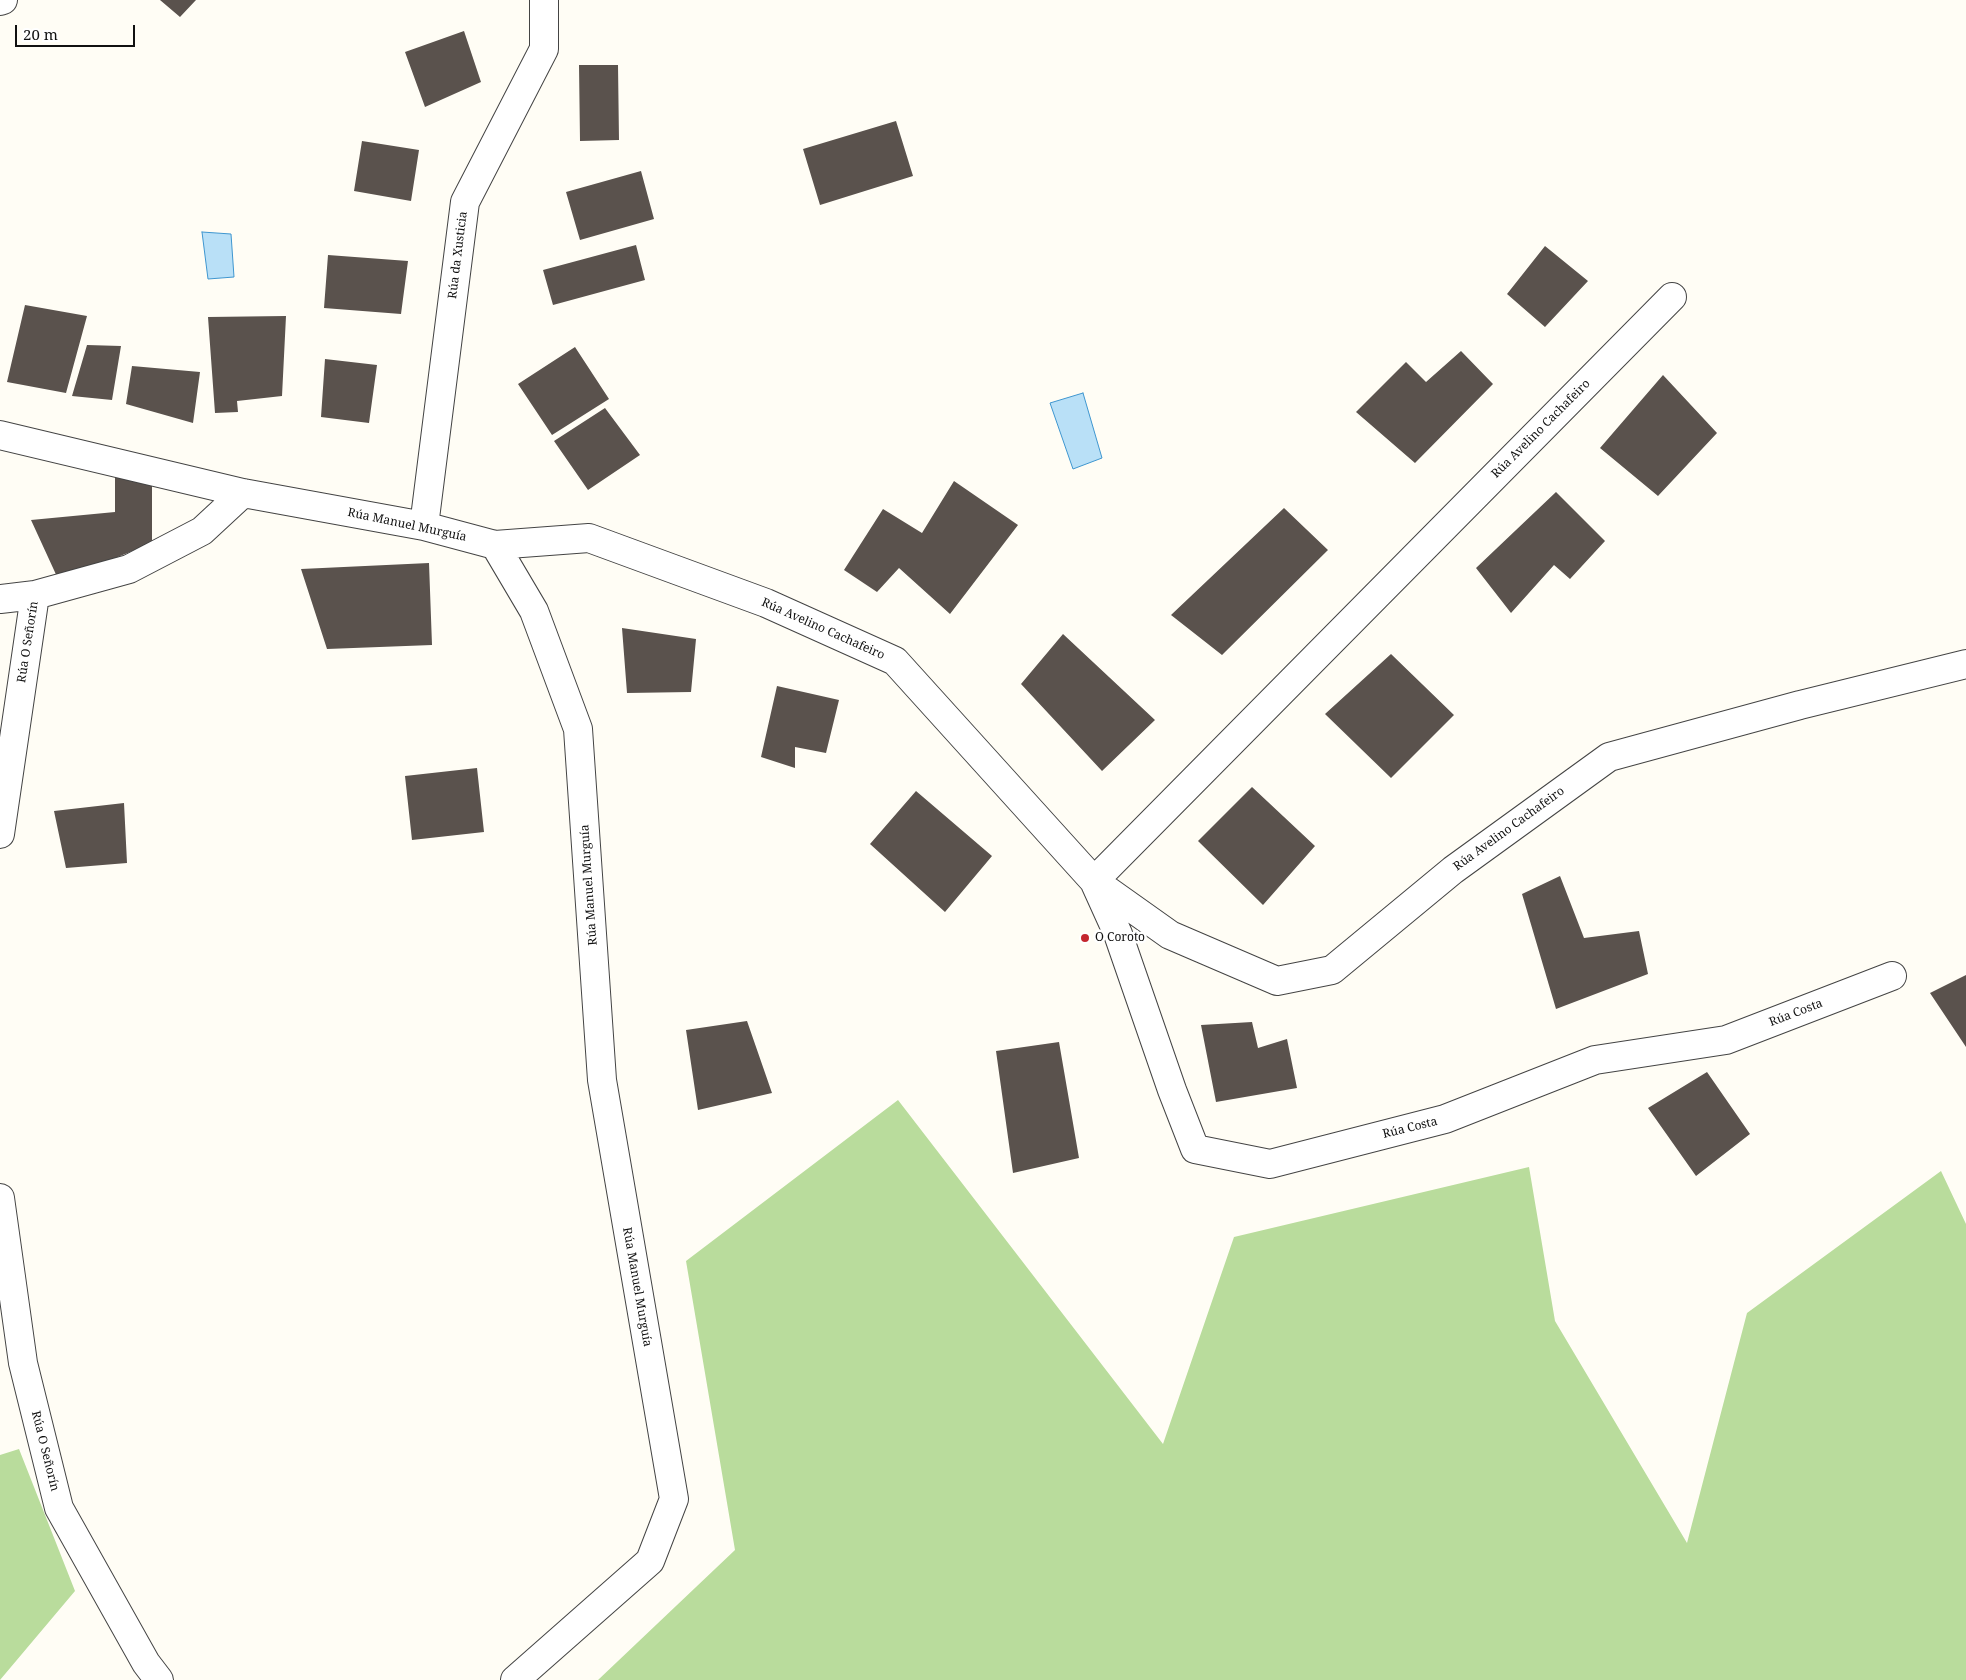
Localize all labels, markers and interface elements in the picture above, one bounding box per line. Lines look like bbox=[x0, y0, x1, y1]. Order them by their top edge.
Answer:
scale bar bbox=[18, 15, 138, 47]
text: 20 m bbox=[23, 24, 58, 44]
street label: Rúa da Xusticia bbox=[445, 210, 471, 300]
street label: Rúa Avelino Cachafeiro bbox=[1489, 377, 1593, 481]
street label: Rúa Manuel Murguía bbox=[346, 505, 468, 545]
street label: Rúa Avelino Cachafeiro bbox=[759, 595, 887, 663]
street label: Rúa O Señorín bbox=[14, 600, 42, 684]
street label: Rúa Avelino Cachafeiro bbox=[1451, 784, 1567, 874]
street label: Rúa Manuel Murguía bbox=[578, 824, 600, 946]
place label: O Coroto bbox=[1095, 931, 1145, 945]
marker: O Coroto bbox=[1079, 932, 1091, 944]
street label: Rúa Costa bbox=[1767, 996, 1825, 1030]
street label: Rúa Costa bbox=[1381, 1114, 1439, 1142]
street label: Rúa Manuel Murguía bbox=[619, 1226, 655, 1348]
street label: Rúa O Señorín bbox=[28, 1409, 62, 1493]

